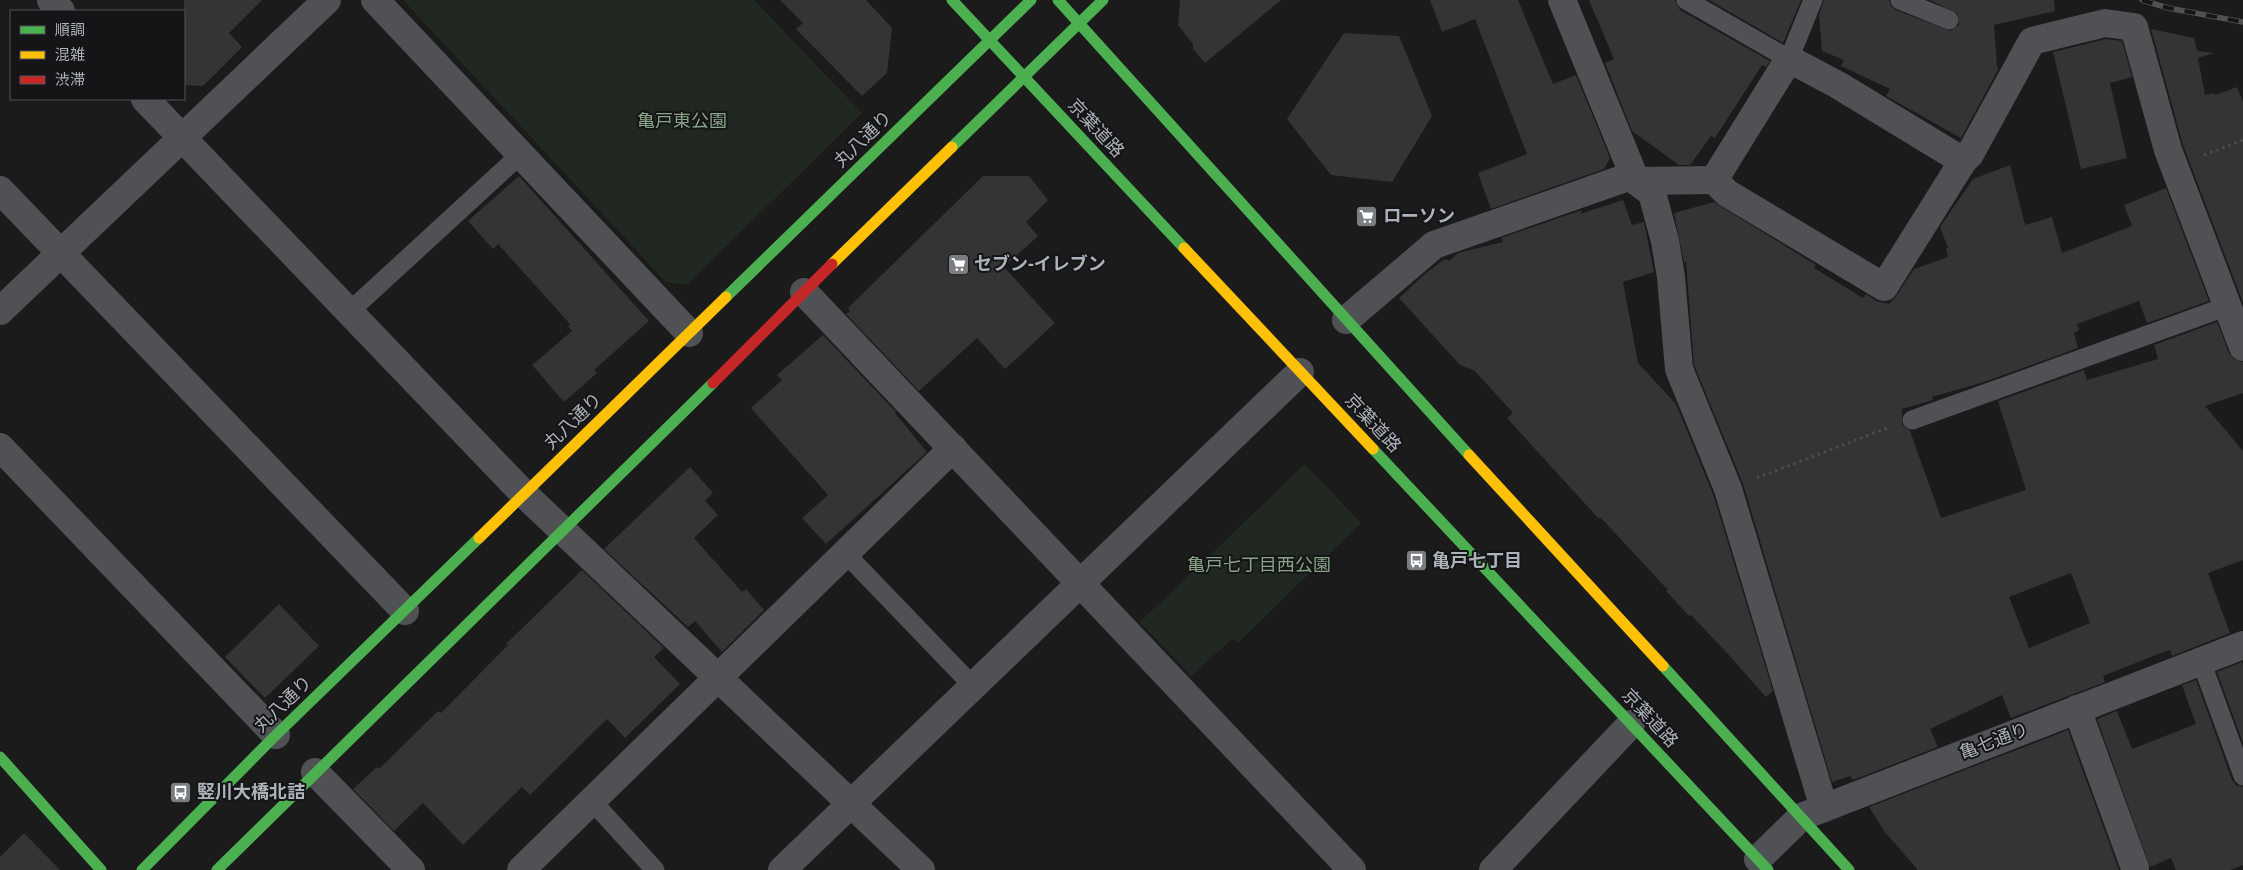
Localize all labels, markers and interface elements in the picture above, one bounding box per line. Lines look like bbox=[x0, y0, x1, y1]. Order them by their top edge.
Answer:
legend bbox=[10, 10, 185, 100]
text: 順調 bbox=[55, 19, 85, 39]
text: 混雑 bbox=[55, 44, 85, 64]
text: 渋滞 bbox=[55, 69, 85, 89]
street label: 京葉道路 bbox=[1063, 93, 1130, 162]
street label: 丸八通り bbox=[828, 105, 897, 172]
park label: 亀戸東公園 bbox=[637, 108, 727, 132]
place label: ローソン bbox=[1383, 203, 1455, 227]
supermarket icon: ローソン bbox=[1355, 204, 1379, 228]
place label: セブン-イレブン bbox=[974, 251, 1106, 275]
supermarket icon: セブン-イレブン bbox=[946, 252, 970, 276]
street label: 丸八通り bbox=[538, 387, 607, 454]
street label: 京葉道路 bbox=[1340, 388, 1407, 457]
place label: 亀戸七丁目 bbox=[1432, 548, 1522, 572]
bus stop icon: 亀戸七丁目 bbox=[1404, 549, 1428, 573]
park label: 亀戸七丁目西公園 bbox=[1187, 552, 1331, 576]
street label: 丸八通り bbox=[248, 670, 317, 737]
street label: 京葉道路 bbox=[1617, 683, 1684, 752]
street label: 亀七通り bbox=[1956, 716, 2032, 764]
place label: 竪川大橋北詰 bbox=[197, 779, 305, 803]
bus stop icon: 竪川大橋北詰 bbox=[169, 780, 193, 804]

